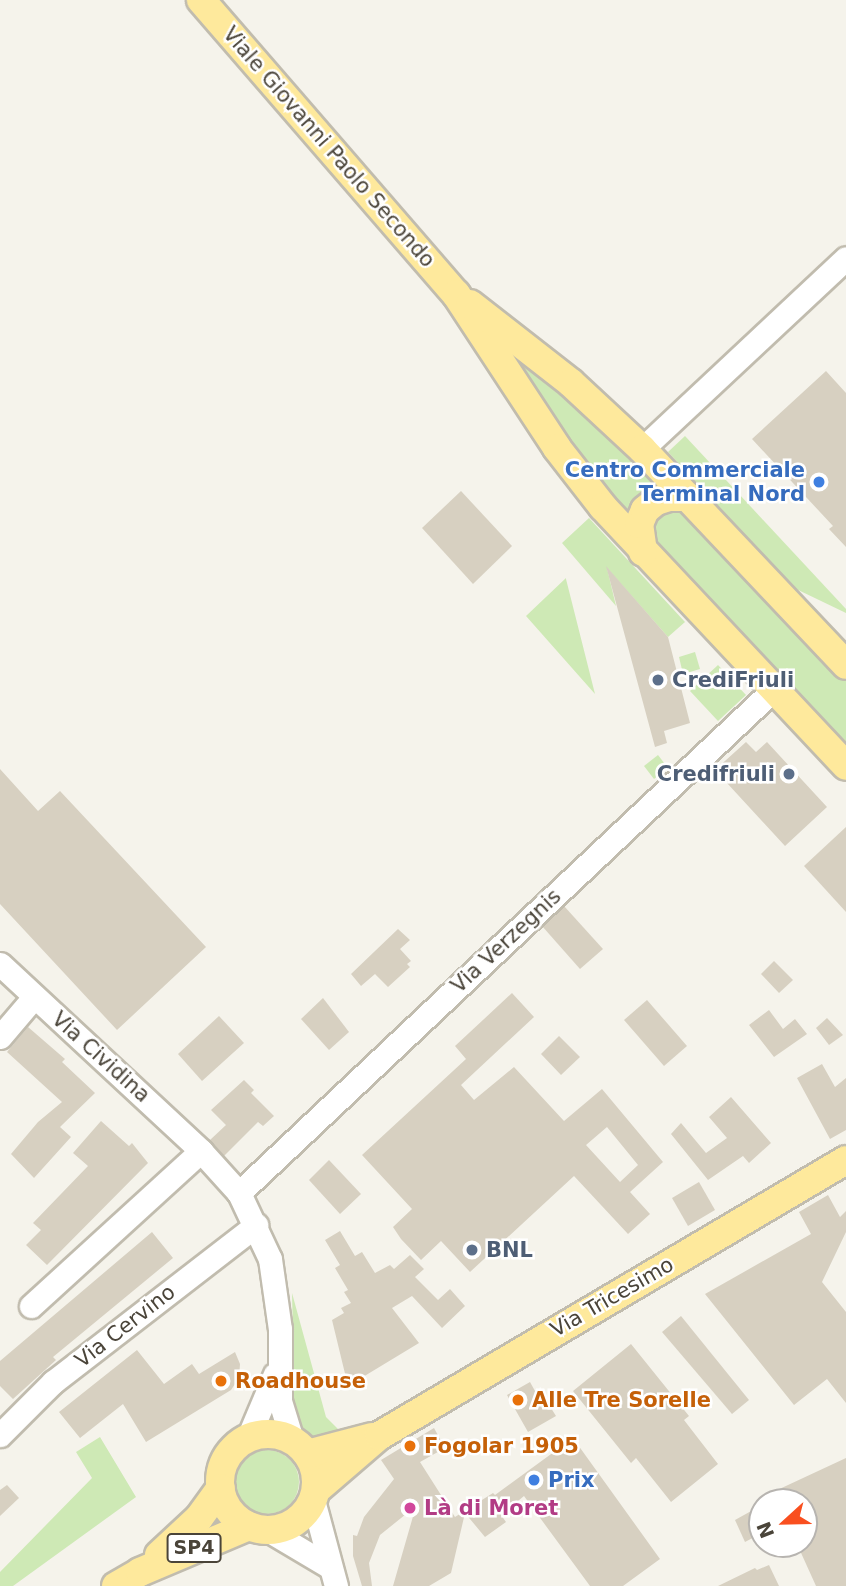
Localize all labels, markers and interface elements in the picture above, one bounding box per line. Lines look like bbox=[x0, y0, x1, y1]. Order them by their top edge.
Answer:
street label: Viale Giovanni Paolo Secondo bbox=[218, 22, 440, 272]
place label: Centro Commerciale Terminal Nord bbox=[565, 457, 805, 507]
marker: Centro Commerciale Terminal Nord bbox=[811, 474, 827, 490]
place label: CrediFriuli bbox=[672, 667, 794, 693]
marker: CrediFriuli bbox=[650, 672, 666, 688]
place label: Credifriuli bbox=[657, 761, 775, 787]
marker: Credifriuli bbox=[781, 766, 797, 782]
street label: Via Verzegnis bbox=[446, 884, 566, 998]
street label: Via Cividina bbox=[47, 1006, 155, 1108]
place label: BNL bbox=[486, 1237, 533, 1263]
marker: BNL bbox=[464, 1242, 480, 1258]
street label: Via Tricesimo bbox=[546, 1252, 678, 1342]
street label: Via Cervino bbox=[70, 1279, 180, 1373]
place label: Roadhouse bbox=[235, 1368, 366, 1394]
marker: Roadhouse bbox=[213, 1373, 229, 1389]
place label: Alle Tre Sorelle bbox=[532, 1387, 711, 1413]
marker: Alle Tre Sorelle bbox=[510, 1392, 526, 1408]
place label: Fogolar 1905 bbox=[424, 1433, 579, 1459]
marker: Fogolar 1905 bbox=[402, 1438, 418, 1454]
place label: Prix bbox=[548, 1467, 594, 1493]
marker: Prix bbox=[526, 1472, 542, 1488]
north arrow bbox=[748, 1488, 818, 1558]
place label: Là di Moret bbox=[424, 1495, 558, 1521]
marker: Là di Moret bbox=[402, 1500, 418, 1516]
text: N bbox=[752, 1519, 779, 1542]
road number: SP4 bbox=[166, 1532, 222, 1564]

